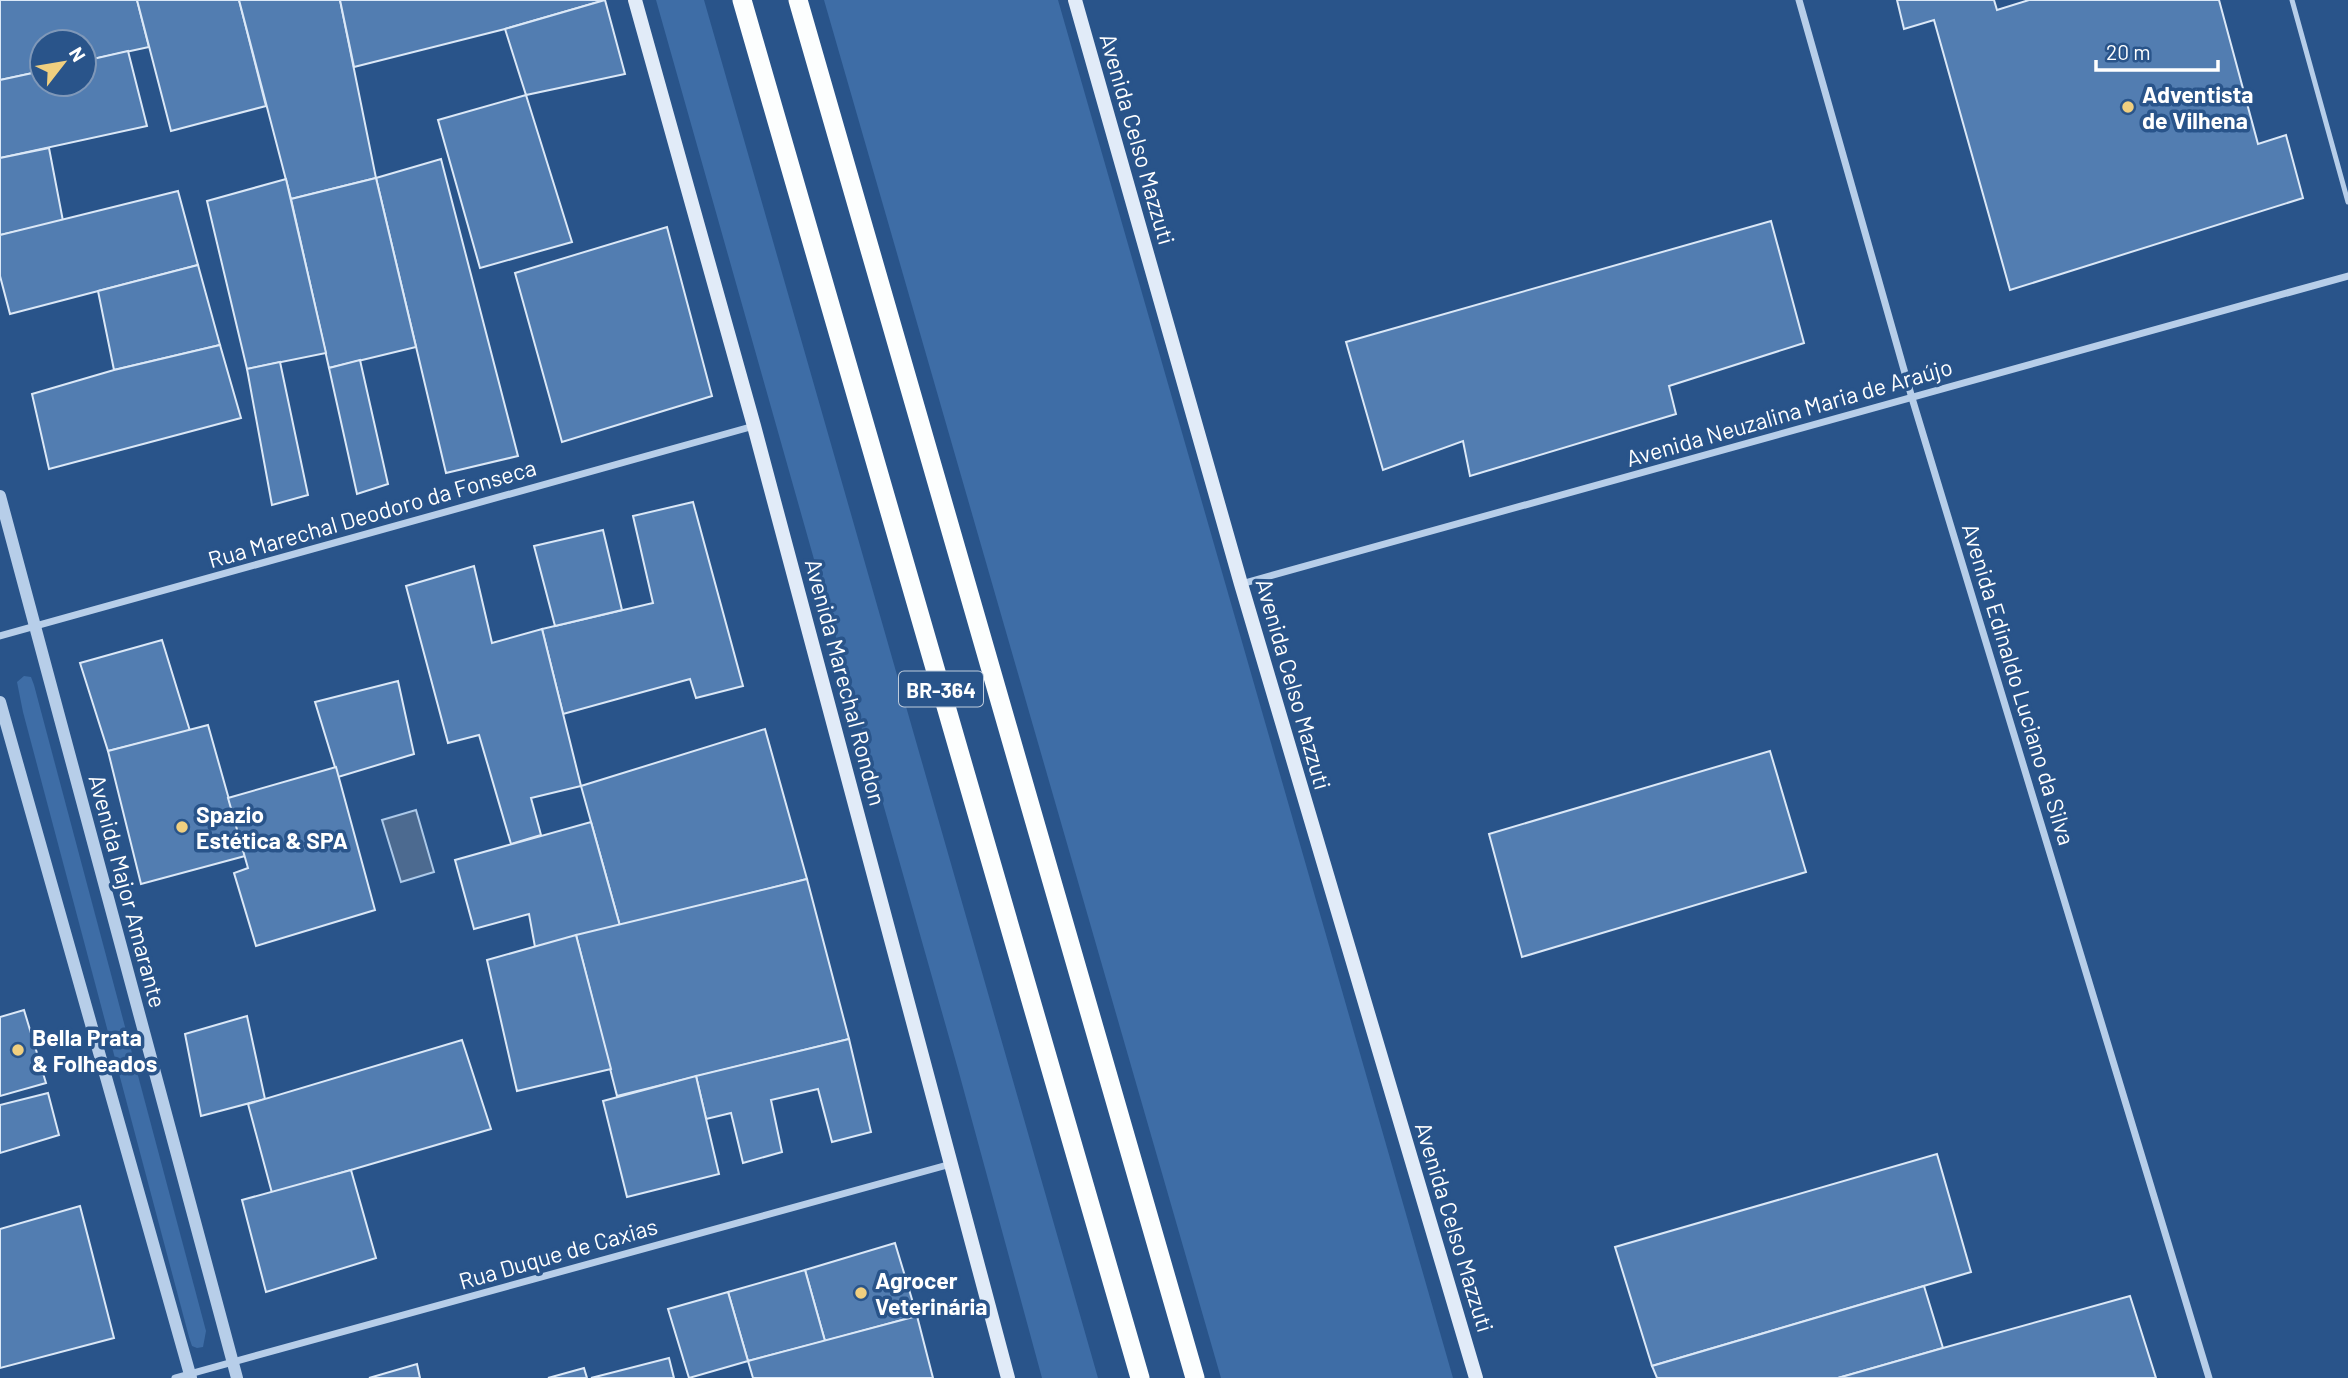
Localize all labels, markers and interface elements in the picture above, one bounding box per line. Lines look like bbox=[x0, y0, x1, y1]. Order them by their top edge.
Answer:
north arrow bbox=[28, 28, 98, 98]
scale bar bbox=[2096, 28, 2218, 72]
street label: Avenida Celso Mazzuti bbox=[1094, 30, 1182, 248]
text: 20 m bbox=[2106, 39, 2151, 64]
text: N bbox=[65, 43, 91, 65]
place label: Adventista de Vilhena bbox=[2142, 80, 2253, 134]
marker: Adventista de Vilhena bbox=[2120, 99, 2136, 115]
street label: Avenida Neuzalina Maria de Araújo bbox=[1623, 352, 1955, 472]
street label: Rua Marechal Deodoro da Fonseca bbox=[205, 453, 539, 573]
street label: Avenida Edinaldo Luciano da Silva bbox=[1957, 520, 2081, 848]
street label: Avenida Marechal Rondon bbox=[800, 556, 892, 808]
street label: Avenida Celso Mazzuti bbox=[1250, 575, 1338, 793]
road number: BR-364 bbox=[899, 672, 983, 706]
street label: Avenida Major Amarante bbox=[83, 771, 173, 1011]
place label: Spazio Estética & SPA bbox=[196, 800, 348, 854]
marker: Spazio Estética & SPA bbox=[174, 819, 190, 835]
place label: Bella Prata & Folheados bbox=[32, 1023, 157, 1077]
marker: Bella Prata & Folheados bbox=[10, 1042, 26, 1058]
street label: Avenida Celso Mazzuti bbox=[1410, 1119, 1500, 1335]
street label: Rua Duque de Caxias bbox=[455, 1211, 661, 1295]
place label: Agrocer Veterinária bbox=[875, 1266, 988, 1320]
marker: Agrocer Veterinária bbox=[853, 1285, 869, 1301]

